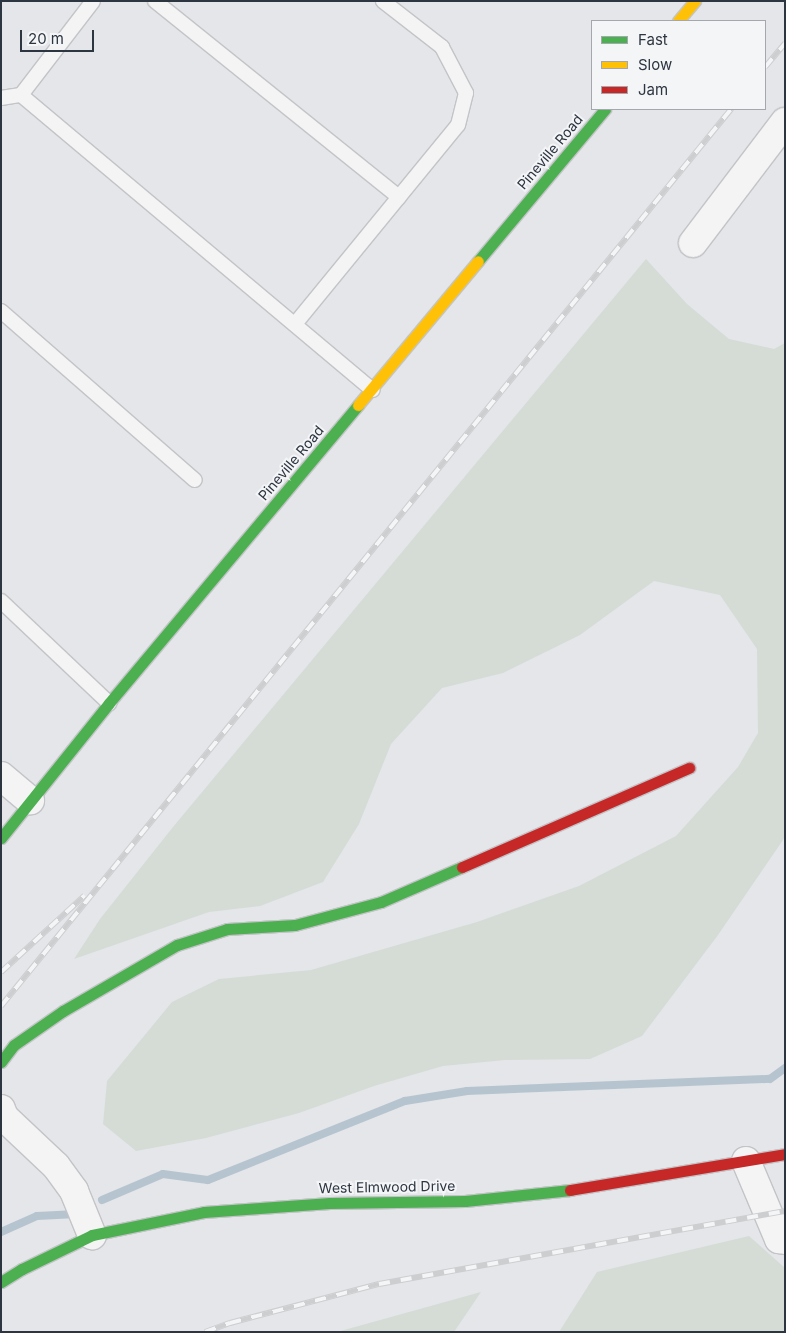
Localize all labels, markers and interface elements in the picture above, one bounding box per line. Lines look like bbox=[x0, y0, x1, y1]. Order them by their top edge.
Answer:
scale bar bbox=[22, 20, 96, 52]
legend bbox=[591, 20, 766, 110]
text: 20 m bbox=[28, 29, 64, 48]
text: Fast bbox=[638, 30, 668, 49]
text: Slow bbox=[638, 55, 672, 74]
text: Jam bbox=[638, 80, 668, 99]
street label: Pineville Road bbox=[514, 111, 586, 193]
street label: Pineville Road bbox=[255, 422, 327, 504]
street label: West Elmwood Drive bbox=[319, 1177, 455, 1197]

